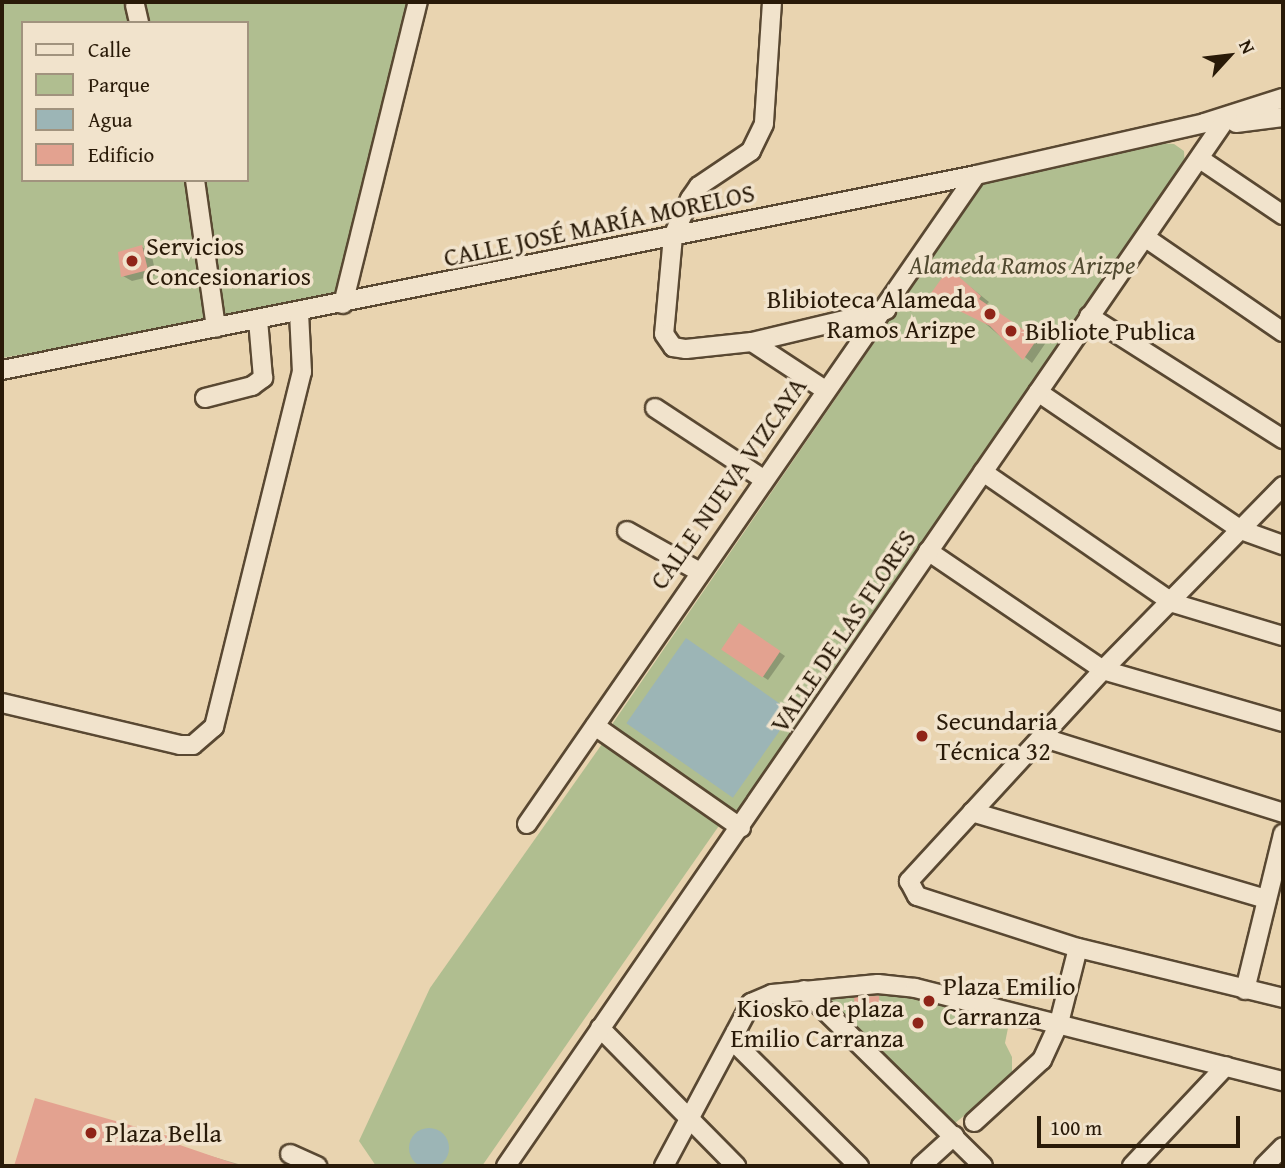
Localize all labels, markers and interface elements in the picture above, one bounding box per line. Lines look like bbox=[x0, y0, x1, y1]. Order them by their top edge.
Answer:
legend bbox=[21, 21, 248, 182]
north arrow bbox=[1194, 21, 1264, 91]
text: Calle bbox=[88, 34, 131, 65]
text: N bbox=[1232, 34, 1263, 58]
text: Parque bbox=[88, 69, 150, 100]
text: Agua bbox=[88, 104, 132, 135]
text: Edificio bbox=[88, 139, 154, 170]
street label: CALLE JOSÉ MARÍA MORELOS bbox=[441, 177, 757, 273]
place label: Servicios Concesionarios bbox=[146, 230, 311, 292]
park label: Alameda Ramos Arizpe bbox=[908, 249, 1136, 281]
marker: Servicios Concesionarios bbox=[124, 253, 140, 269]
place label: Blibioteca Alameda Ramos Arizpe bbox=[767, 283, 976, 344]
marker: Blibioteca Alameda Ramos Arizpe bbox=[982, 306, 998, 322]
place label: Bibliote Publica bbox=[1025, 315, 1195, 347]
marker: Bibliote Publica bbox=[1003, 323, 1019, 339]
street label: CALLE NUEVA VIZCAYA bbox=[643, 371, 813, 595]
street label: VALLE DE LAS FLORES bbox=[764, 524, 922, 738]
place label: Secundaria Técnica 32 bbox=[936, 705, 1058, 766]
marker: Secundaria Técnica 32 bbox=[914, 728, 930, 744]
place label: Plaza Emilio Carranza bbox=[943, 970, 1076, 1032]
place label: Kiosko de plaza Emilio Carranza bbox=[731, 992, 904, 1054]
marker: Plaza Emilio Carranza bbox=[921, 993, 937, 1009]
marker: Kiosko de plaza Emilio Carranza bbox=[910, 1015, 926, 1031]
scale bar bbox=[1040, 1102, 1243, 1146]
text: 100 m bbox=[1050, 1112, 1102, 1143]
place label: Plaza Bella bbox=[105, 1117, 222, 1149]
marker: Plaza Bella bbox=[83, 1125, 99, 1141]

